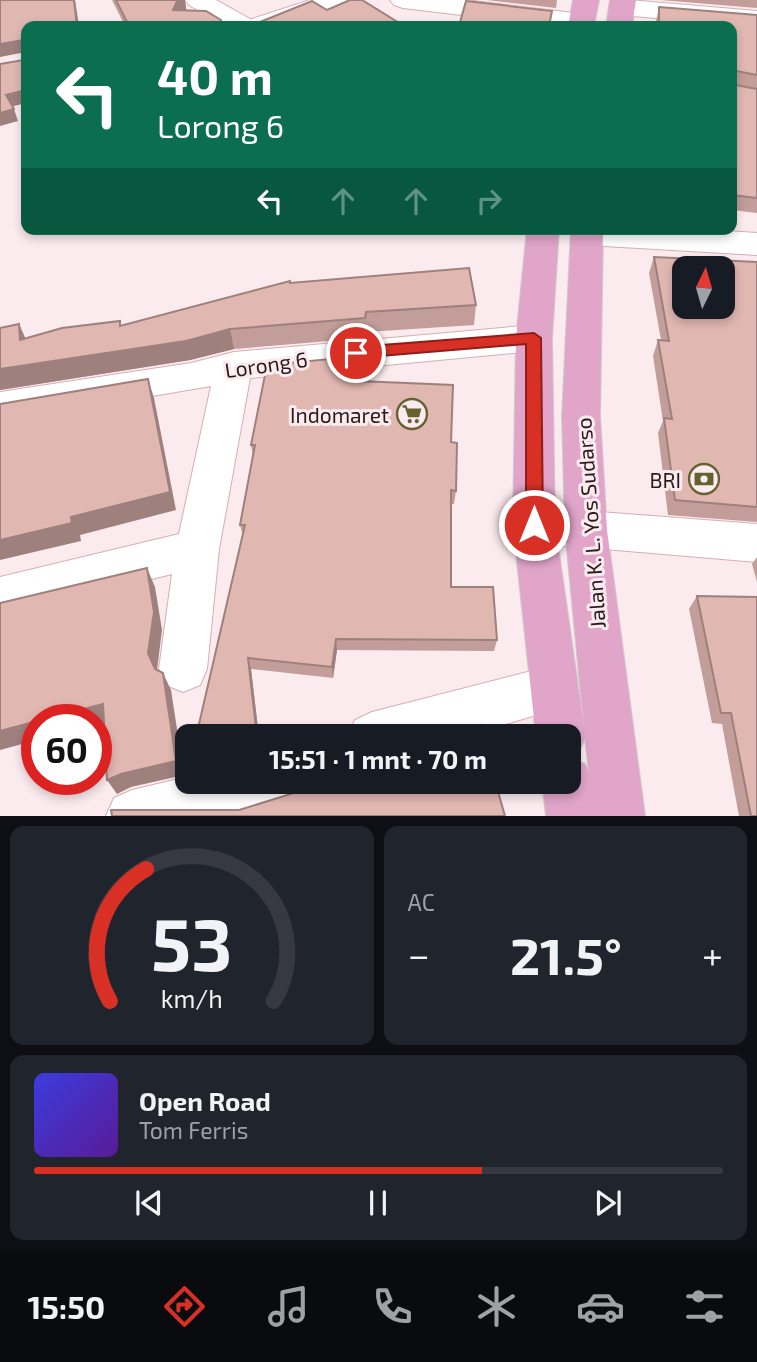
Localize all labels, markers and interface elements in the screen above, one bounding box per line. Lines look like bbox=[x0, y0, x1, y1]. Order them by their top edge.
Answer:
text: 40 m bbox=[157, 46, 273, 105]
icon: left bbox=[42, 49, 133, 140]
text: Lorong 6 bbox=[157, 106, 284, 144]
icon: left bbox=[251, 182, 289, 220]
icon: ahead bbox=[324, 182, 362, 220]
icon: ahead bbox=[397, 182, 435, 220]
icon: right bbox=[470, 182, 508, 220]
north arrow bbox=[672, 256, 735, 318]
map controls bbox=[672, 256, 735, 319]
pin bbox=[326, 323, 386, 383]
icon: arrive bbox=[337, 334, 375, 372]
street label: Lorong 6 bbox=[223, 346, 309, 382]
supermarket icon: Indomaret bbox=[395, 397, 429, 431]
place label: Indomaret bbox=[290, 402, 389, 427]
street label: Jalan K. L. Yos Sudarso bbox=[570, 417, 610, 629]
bank icon: BRI bbox=[687, 462, 721, 496]
place label: BRI bbox=[650, 467, 681, 492]
position arrow bbox=[497, 488, 571, 562]
speed limit sign: 60 bbox=[21, 704, 112, 795]
text: 15:51 · 1 mnt · 70 m bbox=[269, 743, 487, 774]
text: AC bbox=[408, 888, 435, 916]
text: 53 bbox=[151, 899, 232, 987]
text: 21.5° bbox=[510, 923, 622, 985]
text: − bbox=[408, 931, 430, 977]
text: + bbox=[702, 931, 723, 977]
text: km/h bbox=[161, 983, 223, 1013]
text: Open Road bbox=[139, 1085, 271, 1116]
text: Tom Ferris bbox=[139, 1116, 248, 1144]
icon: previous bbox=[130, 1184, 168, 1222]
icon: pause bbox=[359, 1184, 397, 1222]
icon: next bbox=[589, 1184, 627, 1222]
icon: directions bbox=[160, 1282, 209, 1331]
icon: music bbox=[264, 1282, 313, 1331]
icon: phone bbox=[368, 1282, 417, 1331]
icon: climate bbox=[472, 1282, 521, 1331]
icon: car bbox=[576, 1282, 625, 1331]
icon: filters bbox=[680, 1282, 729, 1331]
text: 15:50 bbox=[28, 1287, 105, 1325]

